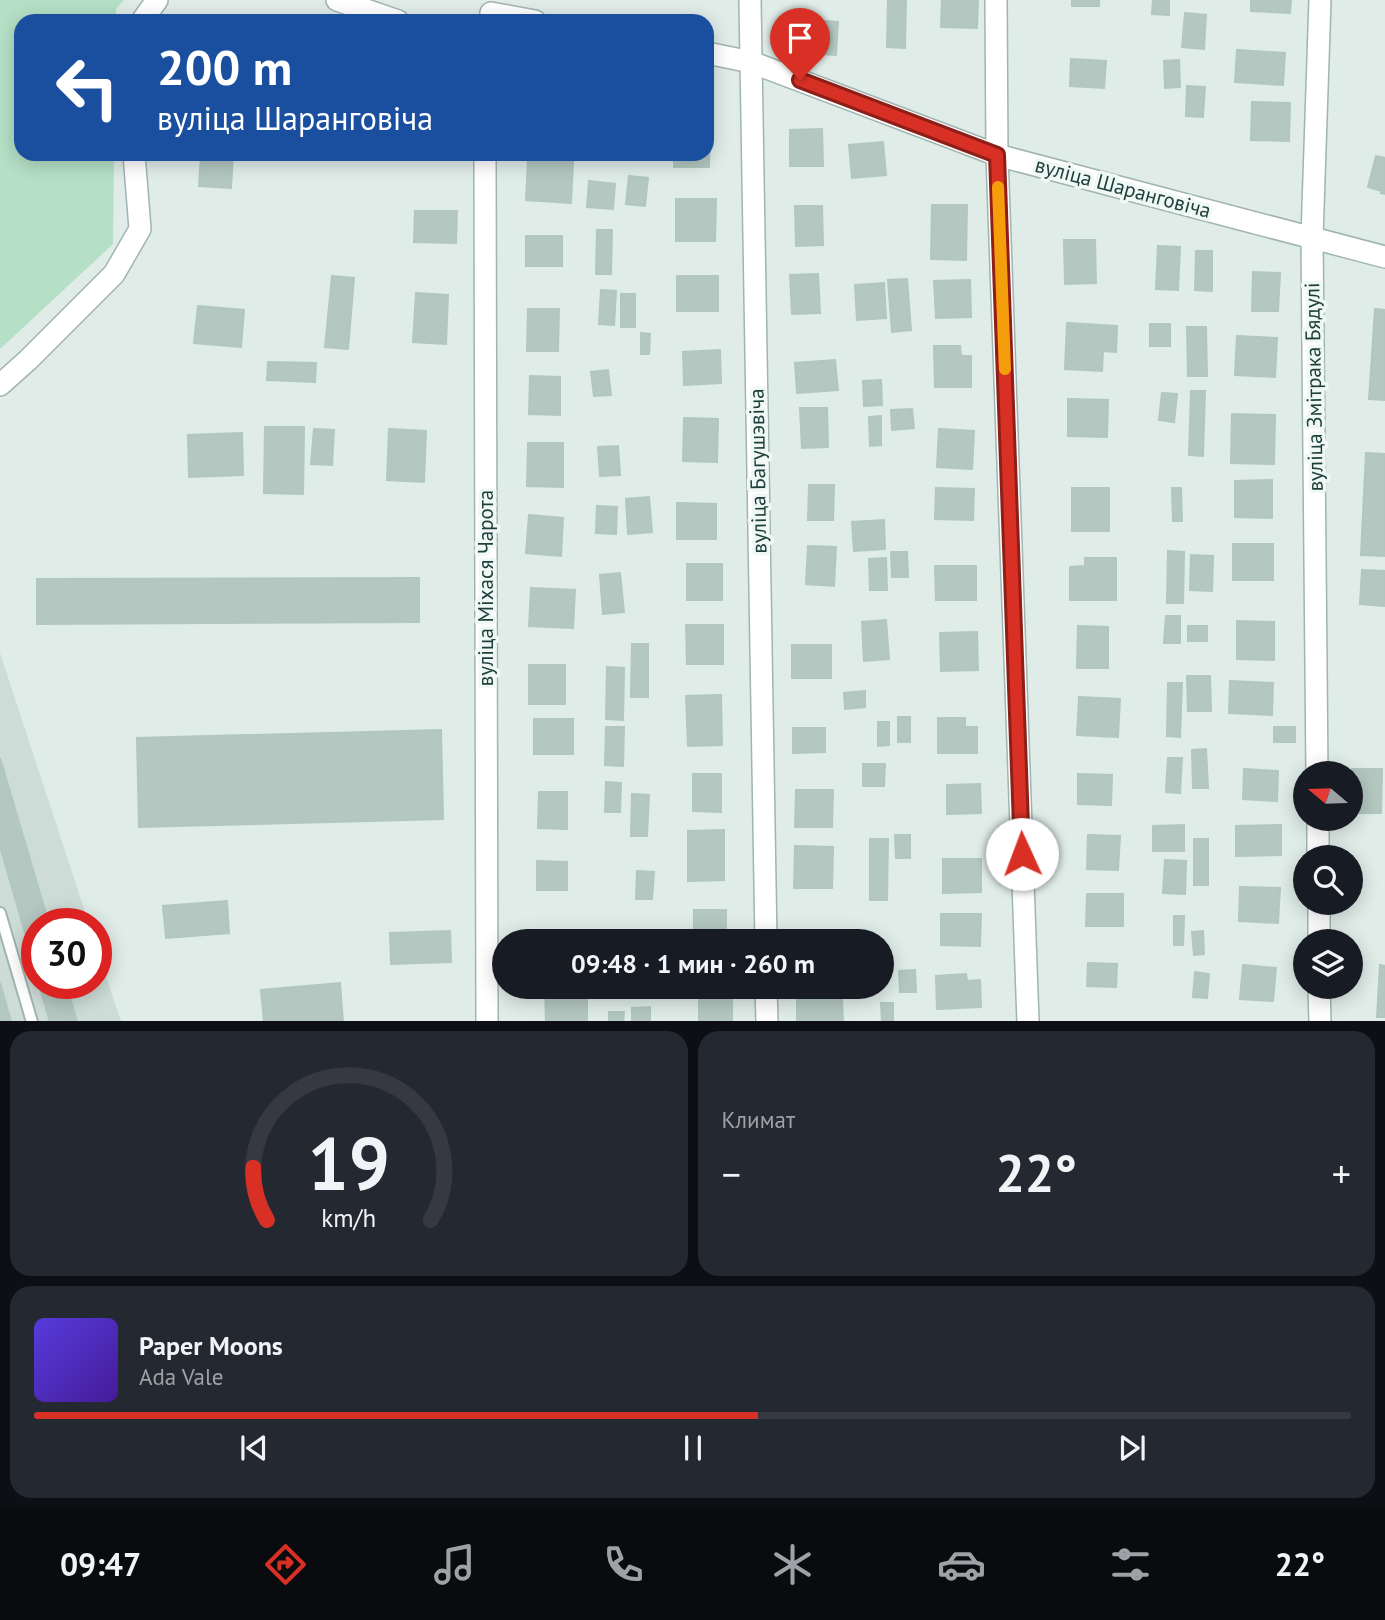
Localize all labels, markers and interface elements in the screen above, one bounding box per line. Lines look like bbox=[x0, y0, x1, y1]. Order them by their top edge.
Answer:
pin bbox=[770, 8, 830, 80]
icon: arrive bbox=[781, 19, 819, 57]
text: 200 m bbox=[157, 35, 292, 99]
icon: left bbox=[42, 42, 133, 133]
text: вуліца Шаранговіча bbox=[157, 97, 433, 139]
street label: вуліца Шаранговіча bbox=[1032, 151, 1214, 224]
street label: вуліца Змітрака Бядулі bbox=[1298, 282, 1329, 492]
street label: вуліца Багушэвіча bbox=[743, 388, 772, 554]
street label: вуліца Міхася Чарота bbox=[472, 490, 499, 686]
north arrow bbox=[1293, 761, 1363, 831]
map controls bbox=[1293, 761, 1363, 999]
position arrow bbox=[985, 817, 1059, 891]
button: search bbox=[1293, 845, 1363, 915]
speed limit sign: 30 bbox=[21, 908, 112, 999]
button: layers bbox=[1293, 929, 1363, 999]
text: 09:48 · 1 мин · 260 m bbox=[571, 947, 815, 980]
text: Климат bbox=[722, 1105, 795, 1134]
text: 19 bbox=[307, 1116, 390, 1210]
text: 22° bbox=[995, 1139, 1077, 1206]
text: − bbox=[722, 1149, 741, 1198]
text: + bbox=[1332, 1149, 1351, 1198]
text: km/h bbox=[321, 1201, 376, 1233]
text: Paper Moons bbox=[139, 1329, 283, 1362]
text: Ada Vale bbox=[139, 1362, 223, 1391]
icon: previous bbox=[235, 1429, 273, 1467]
icon: pause bbox=[674, 1429, 712, 1467]
icon: next bbox=[1113, 1429, 1151, 1467]
icon: directions bbox=[261, 1540, 310, 1589]
icon: music bbox=[430, 1540, 479, 1589]
icon: phone bbox=[599, 1540, 648, 1589]
icon: climate bbox=[768, 1540, 817, 1589]
icon: car bbox=[937, 1540, 986, 1589]
icon: filters bbox=[1106, 1540, 1155, 1589]
text: 09:47 bbox=[60, 1543, 141, 1585]
text: 22° bbox=[1275, 1543, 1325, 1585]

